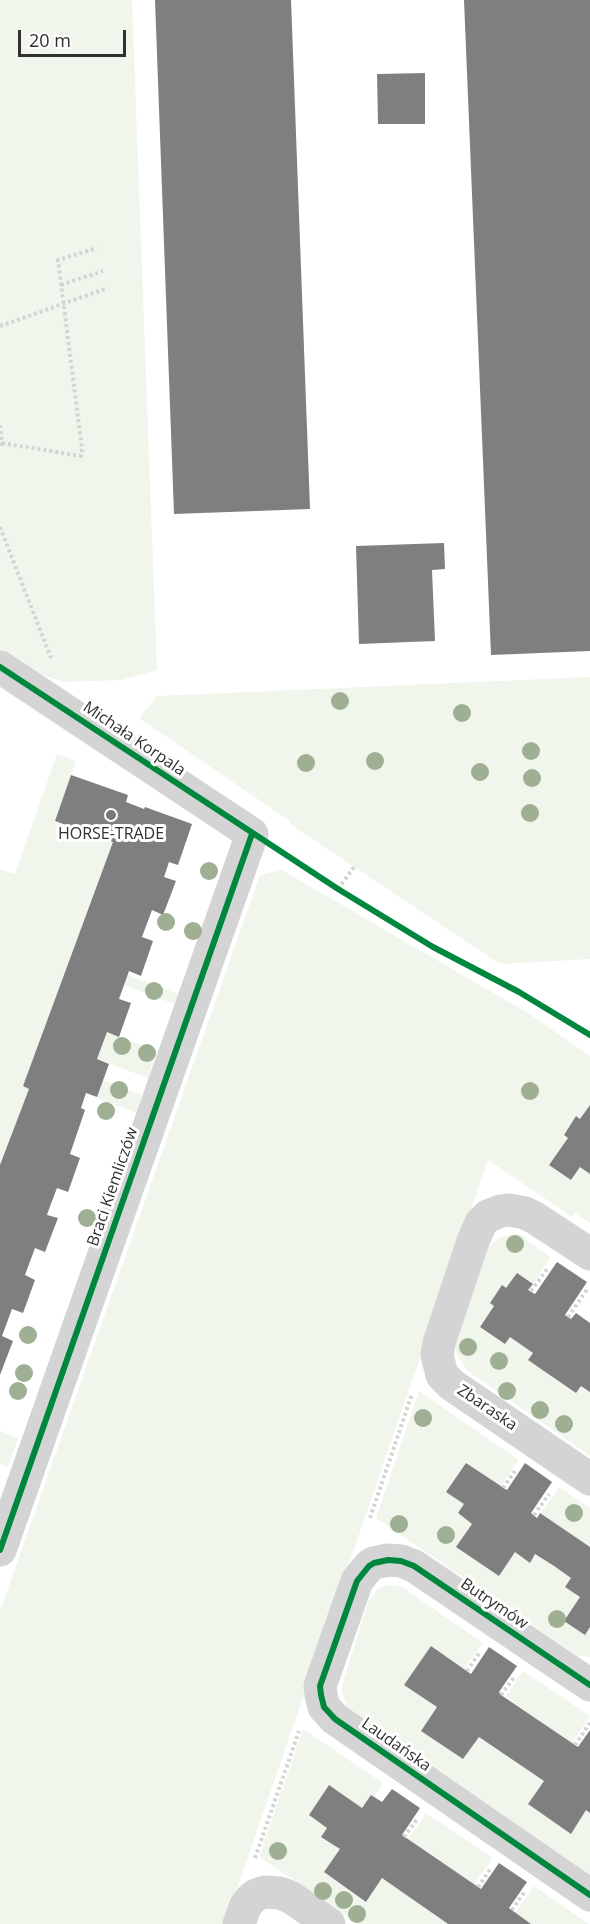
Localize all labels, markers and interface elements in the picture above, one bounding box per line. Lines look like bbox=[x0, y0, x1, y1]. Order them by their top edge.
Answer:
scale bar bbox=[21, 18, 129, 56]
text: 20 m bbox=[29, 28, 71, 52]
street label: Michała Korpala bbox=[79, 698, 189, 780]
marker: HORSE-TRADE bbox=[104, 808, 118, 822]
place label: HORSE-TRADE bbox=[58, 824, 164, 844]
street label: Braci Kiemliczów bbox=[84, 1125, 142, 1249]
street label: Zbaraska bbox=[453, 1381, 521, 1435]
street label: Butrymów bbox=[457, 1574, 531, 1634]
street label: Laudańska bbox=[358, 1714, 434, 1776]

